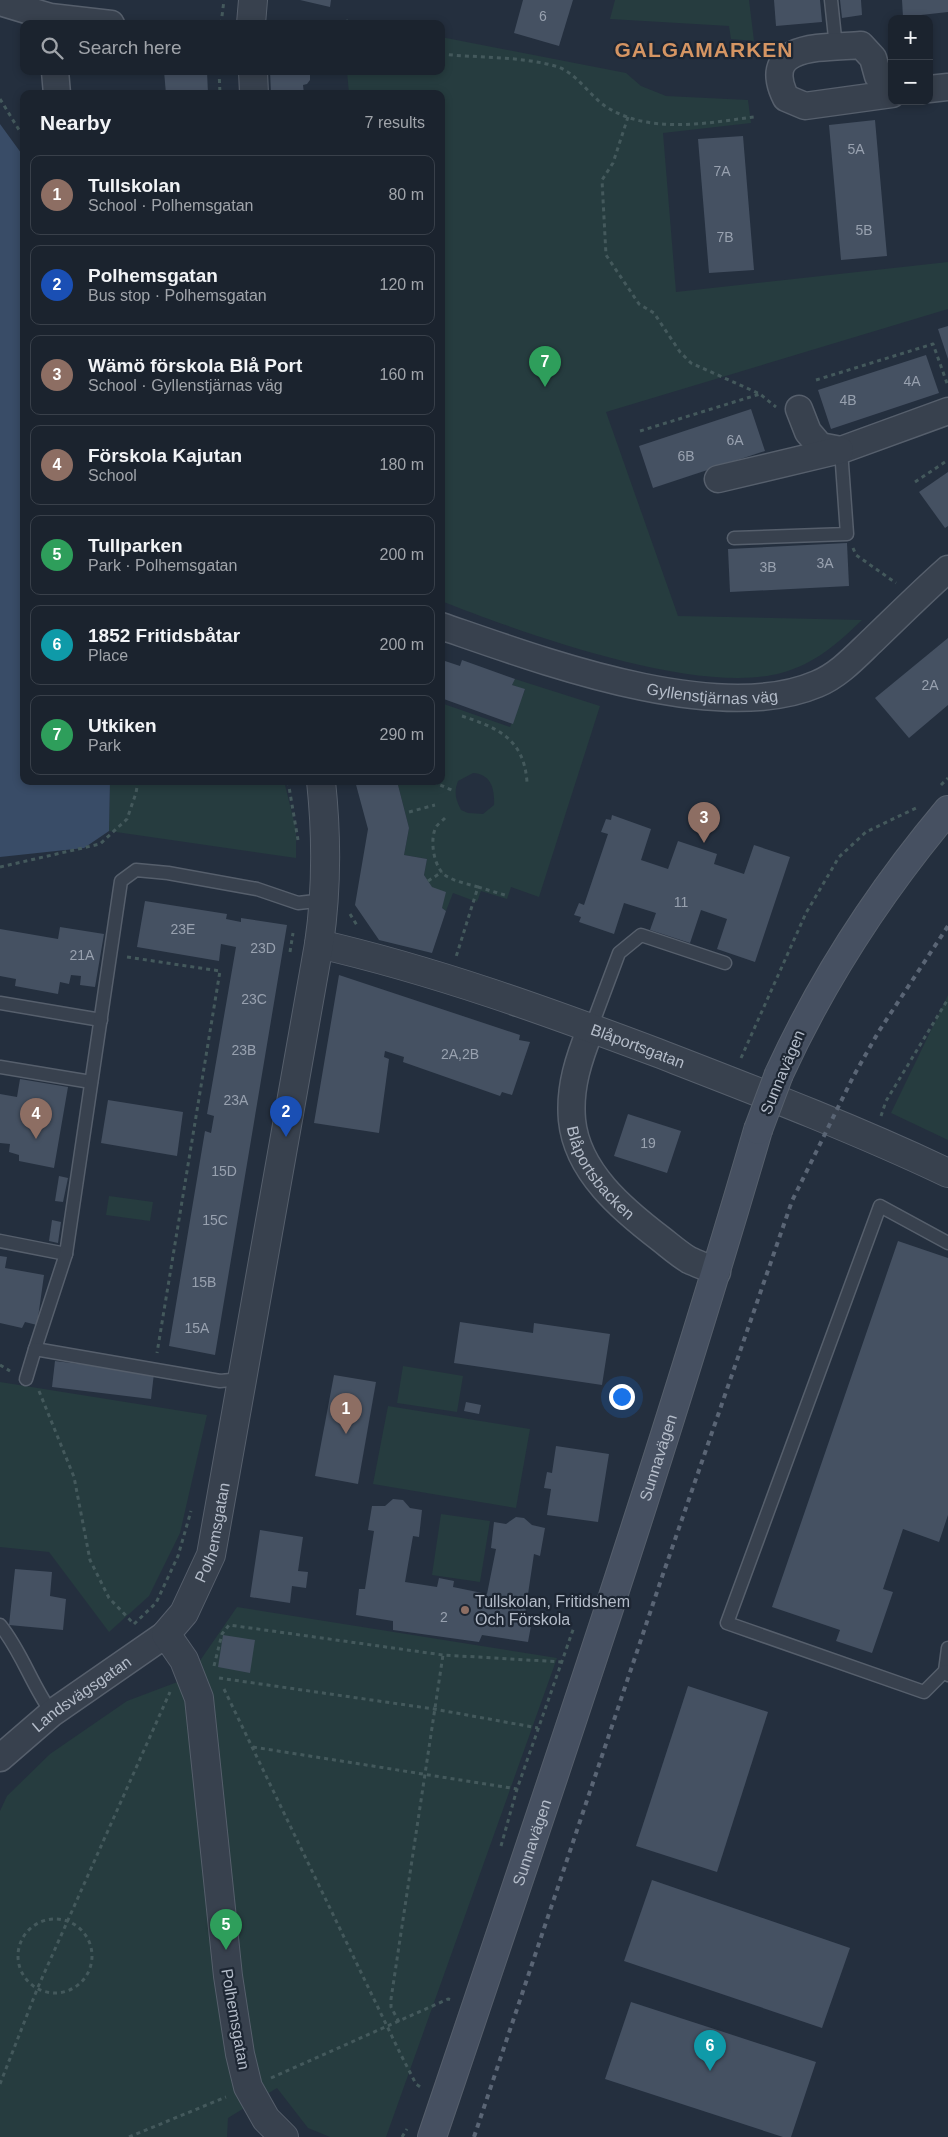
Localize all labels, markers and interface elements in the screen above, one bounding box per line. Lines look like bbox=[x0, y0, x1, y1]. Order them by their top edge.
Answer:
house number: 6 bbox=[539, 8, 547, 24]
map controls bbox=[888, 15, 933, 105]
button: + bbox=[888, 15, 933, 60]
search box bbox=[20, 20, 445, 75]
icon: search bbox=[38, 34, 66, 62]
text: Search here bbox=[78, 37, 182, 58]
district label: GALGAMARKEN bbox=[615, 38, 794, 61]
button: − bbox=[888, 60, 933, 105]
text: Nearby bbox=[40, 111, 111, 134]
text: 7 results bbox=[365, 114, 425, 131]
house number: 5A bbox=[847, 141, 865, 157]
house number: 7A bbox=[713, 163, 731, 179]
text: Tullskolan bbox=[88, 175, 181, 196]
text: 1 bbox=[53, 186, 61, 203]
text: 80 m bbox=[388, 186, 424, 203]
text: School · Polhemsgatan bbox=[88, 197, 253, 214]
house number: 5B bbox=[855, 222, 873, 238]
house number: 7B bbox=[716, 229, 734, 245]
text: Polhemsgatan bbox=[88, 265, 218, 286]
text: 2 bbox=[53, 276, 61, 293]
text: 120 m bbox=[380, 276, 424, 293]
text: Bus stop · Polhemsgatan bbox=[88, 287, 267, 304]
pin: 7 bbox=[529, 346, 561, 387]
text: Wämö förskola Blå Port bbox=[88, 355, 302, 376]
text: 3 bbox=[53, 366, 61, 383]
text: 160 m bbox=[380, 366, 424, 383]
house number: 4A bbox=[903, 373, 921, 389]
text: School · Gyllenstjärnas väg bbox=[88, 377, 283, 394]
house number: 4B bbox=[839, 392, 857, 408]
house number: 6A bbox=[726, 432, 744, 448]
text: Förskola Kajutan bbox=[88, 445, 242, 466]
house number: 6B bbox=[677, 448, 695, 464]
text: 4 bbox=[53, 456, 61, 473]
text: 180 m bbox=[380, 456, 424, 473]
text: School bbox=[88, 467, 137, 484]
text: Tullparken bbox=[88, 535, 183, 556]
text: 5 bbox=[53, 546, 61, 563]
text: 200 m bbox=[380, 546, 424, 563]
house number: 3A bbox=[816, 555, 834, 571]
text: Park · Polhemsgatan bbox=[88, 557, 237, 574]
house number: 3B bbox=[759, 559, 777, 575]
text: 1852 Fritidsbåtar bbox=[88, 625, 240, 646]
text: 6 bbox=[53, 636, 61, 653]
text: 200 m bbox=[380, 636, 424, 653]
text: Place bbox=[88, 647, 128, 664]
house number: 2A bbox=[921, 677, 939, 693]
street label: Gyllenstjärnas väg bbox=[645, 680, 779, 707]
text: Utkiken bbox=[88, 715, 157, 736]
text: 7 bbox=[53, 726, 61, 743]
text: 290 m bbox=[380, 726, 424, 743]
text: Park bbox=[88, 737, 121, 754]
pin: 3 bbox=[688, 802, 720, 843]
house number: 11 bbox=[674, 894, 688, 910]
house number: 23E bbox=[171, 921, 195, 937]
house number: 23D bbox=[250, 940, 276, 956]
house number: 21A bbox=[70, 947, 95, 963]
house number: 23C bbox=[241, 991, 267, 1007]
street label: Blåportsgatan bbox=[588, 1021, 687, 1072]
street label: Sunnavägen bbox=[757, 1028, 808, 1117]
house number: 23B bbox=[232, 1042, 256, 1058]
house number: 2A,2B bbox=[441, 1046, 479, 1062]
house number: 23A bbox=[224, 1092, 249, 1108]
pin: 2 bbox=[270, 1096, 302, 1137]
pin: 4 bbox=[20, 1098, 52, 1139]
street label: Blåportsbacken bbox=[564, 1124, 638, 1223]
house number: 19 bbox=[640, 1135, 656, 1151]
house number: 15D bbox=[211, 1163, 237, 1179]
house number: 15C bbox=[202, 1212, 228, 1228]
house number: 15B bbox=[192, 1274, 216, 1290]
house number: 15A bbox=[185, 1320, 210, 1336]
your location bbox=[609, 1384, 635, 1410]
pin: 1 bbox=[330, 1393, 362, 1434]
street label: Sunnavägen bbox=[636, 1412, 680, 1503]
street label: Polhemsgatan bbox=[192, 1481, 233, 1585]
place label: Tullskolan, Fritidshem Och Förskola bbox=[475, 1593, 630, 1628]
marker: Tullskolan, Fritidshem Och Förskola bbox=[459, 1604, 471, 1616]
house number: 2 bbox=[440, 1609, 448, 1625]
street label: Landsvägsgatan bbox=[29, 1653, 134, 1735]
street label: Sunnavägen bbox=[510, 1797, 554, 1888]
pin: 5 bbox=[210, 1909, 242, 1950]
street label: Polhemsgatan bbox=[218, 1967, 253, 2071]
pin: 6 bbox=[694, 2030, 726, 2071]

